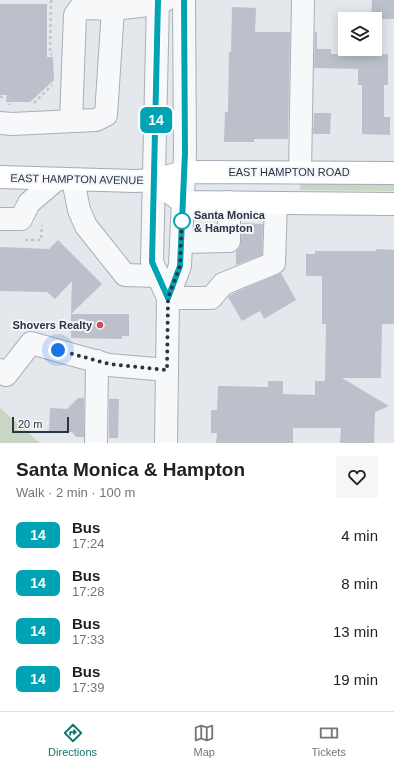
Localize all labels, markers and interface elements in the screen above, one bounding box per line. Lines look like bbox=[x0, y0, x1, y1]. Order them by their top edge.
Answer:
map controls bbox=[338, 12, 382, 56]
button: layers bbox=[338, 12, 382, 56]
line badge: 14 bbox=[138, 107, 174, 133]
text: 14 bbox=[148, 112, 164, 128]
street label: EAST HAMPTON ROAD bbox=[228, 166, 350, 178]
street label: EAST HAMPTON AVENUE bbox=[10, 172, 144, 186]
place label: Santa Monica & Hampton bbox=[194, 209, 266, 234]
marker: Santa Monica & Hampton bbox=[173, 212, 191, 230]
place label: Shovers Realty bbox=[13, 319, 93, 331]
marker: Shovers Realty bbox=[95, 320, 105, 330]
your location bbox=[48, 340, 68, 360]
scale bar bbox=[12, 415, 69, 434]
text: 20 m bbox=[18, 418, 42, 430]
button: heart bbox=[336, 456, 378, 498]
text: Santa Monica & Hampton bbox=[16, 459, 245, 480]
text: Walk · 2 min · 100 m bbox=[16, 485, 135, 500]
text: Bus bbox=[72, 519, 100, 536]
text: 14 bbox=[30, 527, 46, 543]
text: 4 min bbox=[341, 527, 378, 544]
text: 17:24 bbox=[72, 536, 105, 551]
text: Bus bbox=[72, 567, 100, 584]
text: 14 bbox=[30, 575, 46, 591]
text: 8 min bbox=[341, 575, 378, 592]
text: 17:28 bbox=[72, 584, 105, 599]
text: Bus bbox=[72, 615, 100, 632]
text: 14 bbox=[30, 623, 46, 639]
text: 13 min bbox=[333, 623, 378, 640]
text: 17:33 bbox=[72, 632, 105, 647]
text: Bus bbox=[72, 663, 100, 680]
text: 14 bbox=[30, 671, 46, 687]
text: 19 min bbox=[333, 671, 378, 688]
text: 17:39 bbox=[72, 680, 105, 695]
tab: Directions bbox=[48, 722, 97, 758]
tab: Map bbox=[193, 722, 215, 758]
tab: Tickets bbox=[311, 722, 346, 758]

